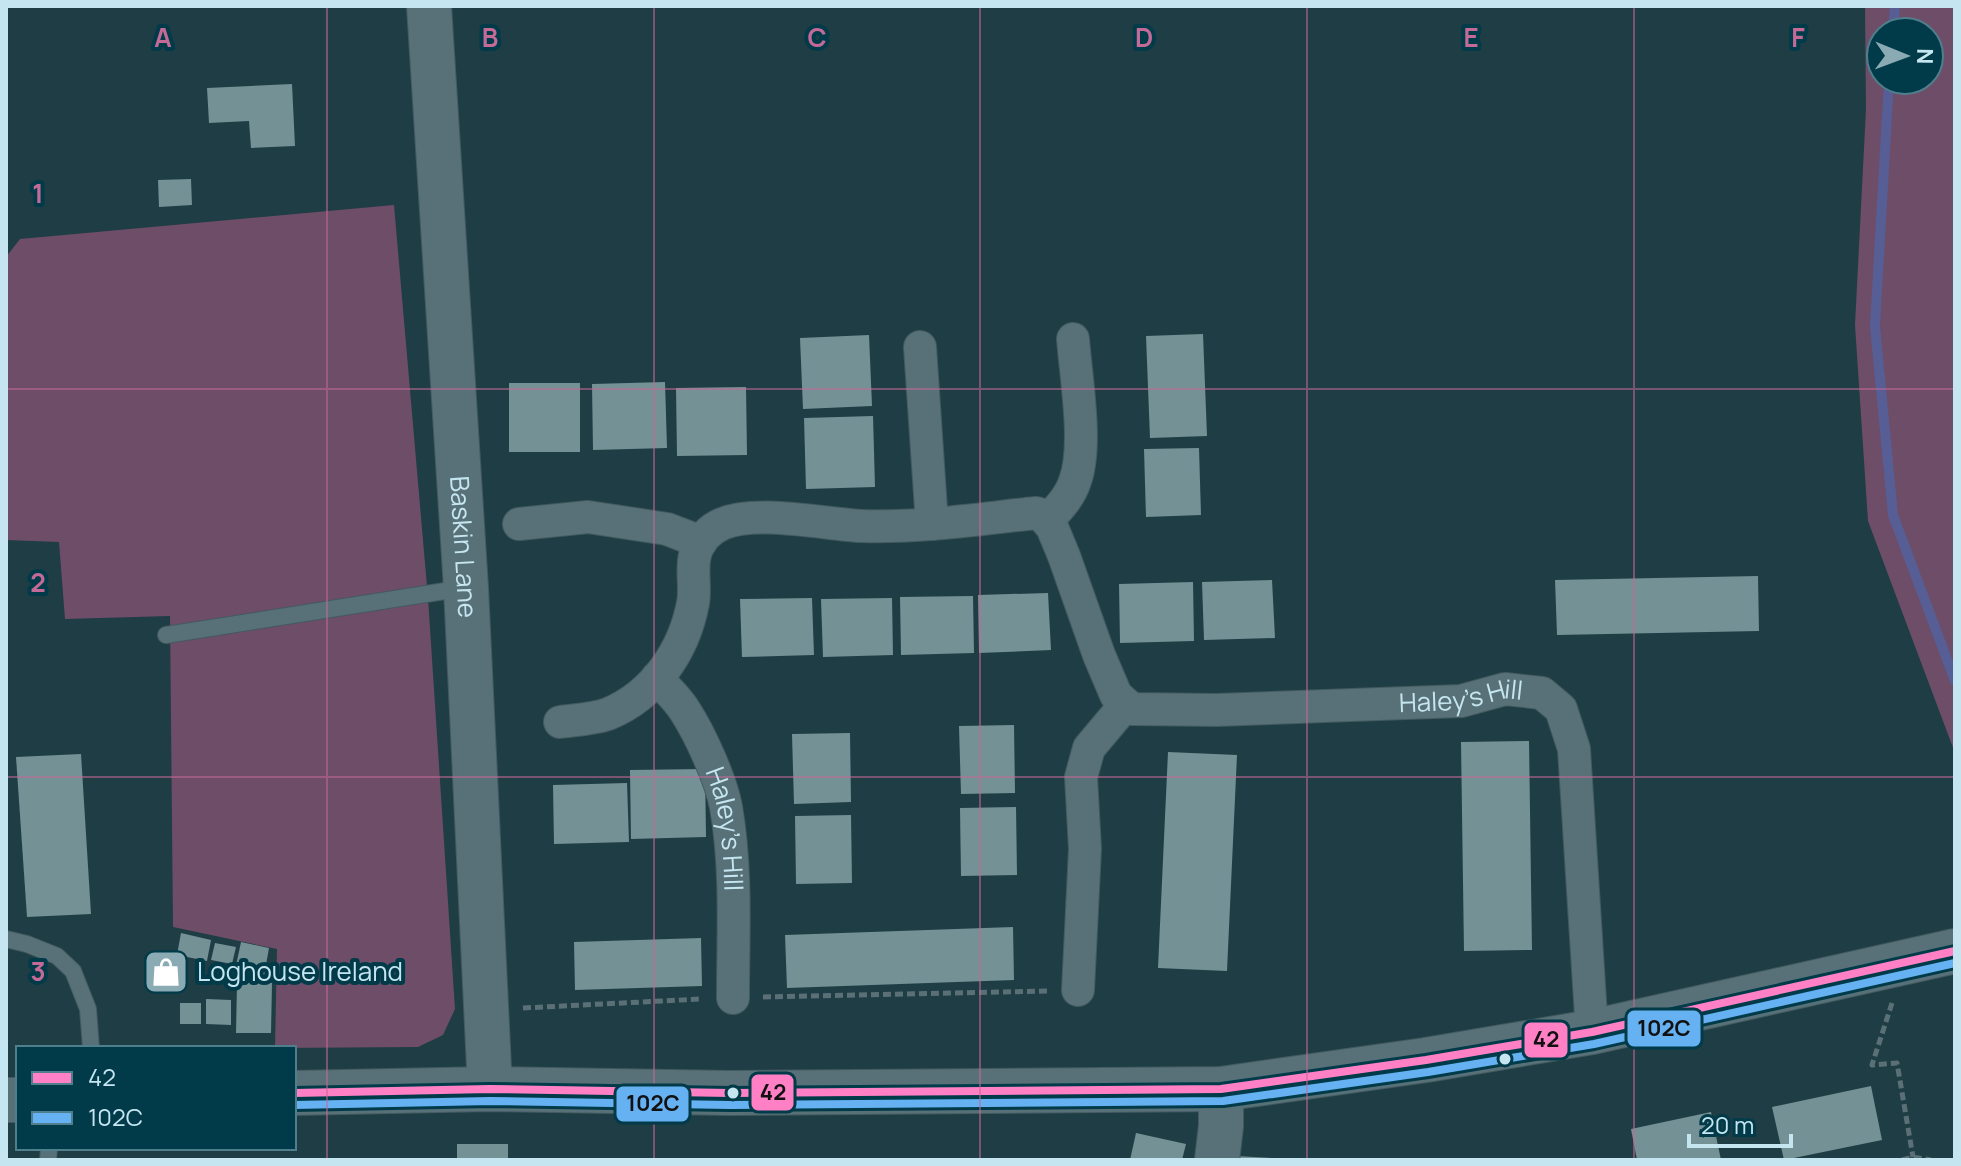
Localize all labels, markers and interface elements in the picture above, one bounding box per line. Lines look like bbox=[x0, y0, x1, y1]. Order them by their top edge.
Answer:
north arrow bbox=[1865, 16, 1945, 96]
text: A bbox=[154, 19, 172, 55]
text: B bbox=[482, 19, 498, 55]
text: C bbox=[807, 19, 827, 55]
text: D bbox=[1135, 19, 1153, 55]
text: E bbox=[1463, 19, 1479, 55]
text: F bbox=[1791, 19, 1805, 55]
text: N bbox=[1910, 48, 1940, 65]
text: 1 bbox=[32, 175, 44, 211]
street label: Baskin Lane bbox=[442, 475, 486, 619]
text: 2 bbox=[30, 564, 46, 600]
street label: Haley's Hill bbox=[1398, 670, 1525, 720]
street label: Haley's Hill bbox=[698, 761, 752, 892]
shop icon: Loghouse Ireland bbox=[142, 948, 190, 996]
text: 3 bbox=[30, 953, 46, 989]
place label: Loghouse Ireland bbox=[197, 953, 403, 989]
line badge: 102C bbox=[1626, 1009, 1702, 1048]
text: 102C bbox=[1637, 1013, 1691, 1043]
line badge: 42 bbox=[1523, 1021, 1569, 1059]
text: 42 bbox=[1533, 1024, 1559, 1054]
legend bbox=[16, 1046, 296, 1150]
unlabelled marker bbox=[1497, 1051, 1513, 1067]
text: 42 bbox=[88, 1060, 116, 1093]
line badge: 42 bbox=[750, 1073, 795, 1112]
text: 42 bbox=[760, 1077, 786, 1107]
line badge: 102C bbox=[615, 1085, 690, 1123]
unlabelled marker bbox=[725, 1085, 741, 1101]
text: 102C bbox=[626, 1088, 680, 1118]
scale bar bbox=[1689, 1098, 1791, 1148]
text: 102C bbox=[88, 1100, 143, 1133]
text: 20 m bbox=[1701, 1108, 1754, 1141]

